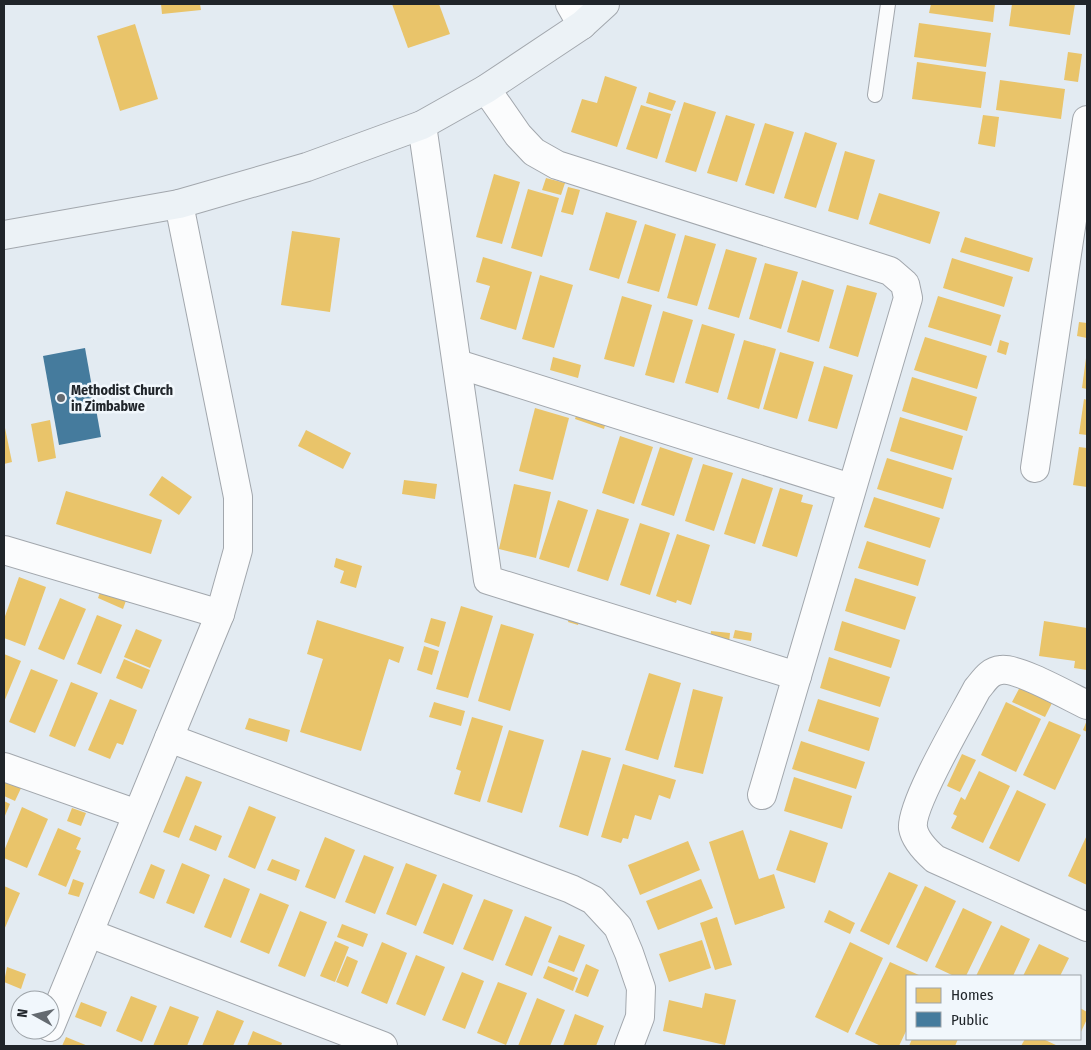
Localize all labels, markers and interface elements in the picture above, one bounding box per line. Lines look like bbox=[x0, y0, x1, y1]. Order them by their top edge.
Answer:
place label: Methodist Church in Zimbabwe bbox=[71, 382, 173, 415]
marker: Methodist Church in Zimbabwe bbox=[55, 392, 67, 404]
legend bbox=[906, 975, 1081, 1040]
text: Homes bbox=[951, 986, 993, 1004]
north arrow bbox=[10, 990, 60, 1040]
text: N bbox=[14, 1008, 32, 1019]
text: Public bbox=[951, 1011, 989, 1029]

